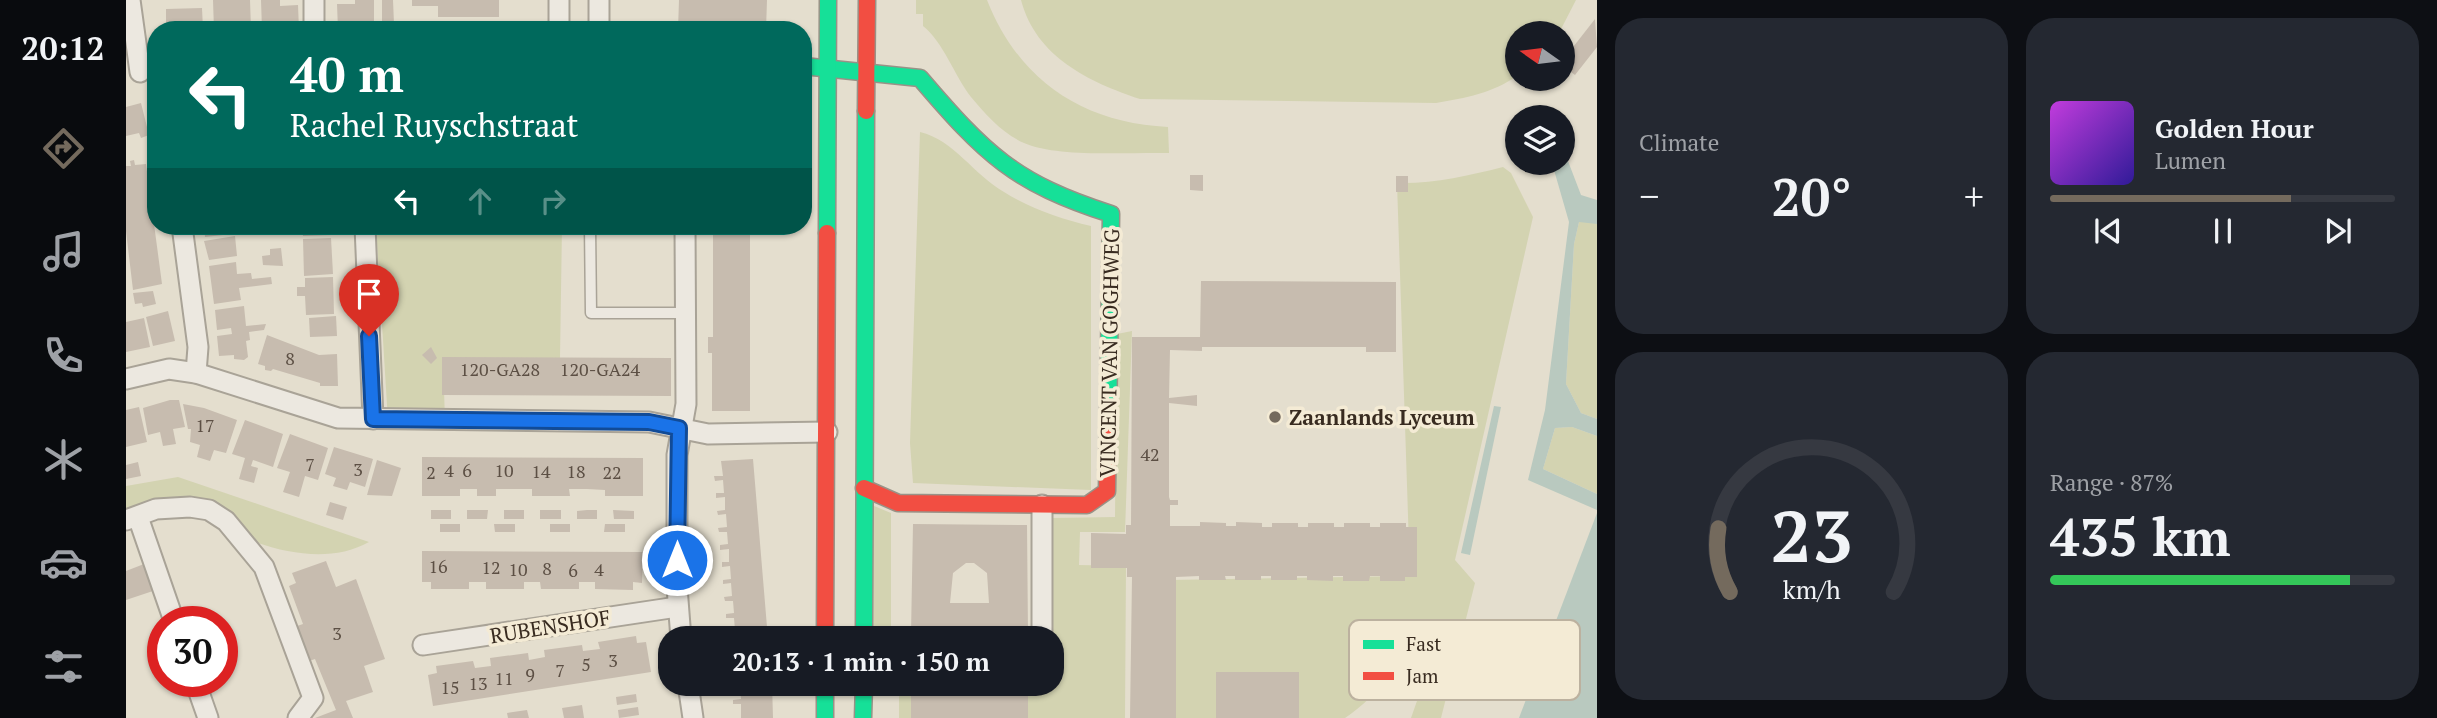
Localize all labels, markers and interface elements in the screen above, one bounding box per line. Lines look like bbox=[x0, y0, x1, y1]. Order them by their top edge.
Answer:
north arrow bbox=[1505, 21, 1575, 91]
map controls bbox=[1505, 21, 1575, 175]
text: 20:12 bbox=[21, 27, 105, 69]
text: 40 m bbox=[290, 41, 404, 106]
icon: left bbox=[175, 49, 266, 140]
text: Rachel Ruyschstraat bbox=[290, 104, 578, 146]
button: layers bbox=[1505, 105, 1575, 175]
text: Golden Hour bbox=[2155, 111, 2314, 145]
icon: directions bbox=[39, 124, 88, 173]
text: Climate bbox=[1639, 127, 1719, 158]
text: Lumen bbox=[2155, 145, 2226, 176]
text: 20° bbox=[1771, 162, 1852, 231]
text: − bbox=[1639, 171, 1659, 221]
text: + bbox=[1964, 171, 1984, 221]
icon: left bbox=[388, 182, 426, 220]
icon: ahead bbox=[461, 182, 499, 220]
icon: right bbox=[534, 182, 572, 220]
icon: previous bbox=[2089, 212, 2127, 250]
icon: pause bbox=[2204, 212, 2242, 250]
icon: next bbox=[2319, 212, 2357, 250]
icon: music bbox=[39, 227, 88, 276]
street label: VINCENT VAN GOGHWEG bbox=[1093, 228, 1125, 478]
pin bbox=[339, 264, 399, 336]
icon: arrive bbox=[350, 275, 388, 313]
icon: phone bbox=[39, 331, 88, 380]
house number: 8 bbox=[285, 346, 295, 370]
house number: 120-GA28 bbox=[460, 357, 540, 381]
house number: 120-GA24 bbox=[560, 357, 641, 381]
place label: Zaanlands Lyceum bbox=[1289, 403, 1475, 431]
marker: Zaanlands Lyceum bbox=[1267, 409, 1283, 425]
house number: 17 bbox=[195, 413, 215, 437]
icon: climate bbox=[39, 435, 88, 484]
house number: 42 bbox=[1140, 442, 1160, 466]
house number: 7 bbox=[305, 452, 315, 476]
house number: 3 bbox=[353, 457, 363, 481]
house number: 4 bbox=[444, 458, 454, 482]
house number: 6 bbox=[462, 458, 472, 482]
house number: 10 bbox=[494, 458, 514, 482]
house number: 14 bbox=[531, 459, 551, 483]
house number: 18 bbox=[566, 459, 586, 483]
house number: 2 bbox=[426, 460, 436, 484]
house number: 22 bbox=[602, 460, 622, 484]
text: Range · 87% bbox=[2050, 467, 2173, 498]
text: 23 bbox=[1770, 486, 1853, 583]
text: 435 km bbox=[2050, 502, 2231, 571]
position arrow bbox=[640, 523, 714, 597]
icon: car bbox=[39, 538, 88, 587]
house number: 16 bbox=[428, 554, 448, 578]
house number: 12 bbox=[481, 555, 501, 579]
house number: 8 bbox=[542, 556, 552, 580]
house number: 10 bbox=[508, 557, 528, 581]
house number: 4 bbox=[594, 557, 604, 581]
house number: 6 bbox=[568, 558, 578, 582]
text: km/h bbox=[1783, 573, 1841, 606]
street label: RUBENSHOF bbox=[488, 603, 612, 649]
speed limit sign: 30 bbox=[147, 606, 238, 697]
legend bbox=[1349, 620, 1580, 700]
house number: 3 bbox=[332, 621, 342, 645]
text: Fast bbox=[1406, 631, 1441, 656]
icon: filters bbox=[39, 642, 88, 691]
text: 20:13 · 1 min · 150 m bbox=[732, 644, 990, 678]
house number: 3 bbox=[608, 648, 618, 672]
house number: 5 bbox=[581, 652, 591, 676]
house number: 7 bbox=[555, 658, 565, 682]
house number: 9 bbox=[525, 662, 535, 686]
text: Jam bbox=[1406, 663, 1439, 688]
house number: 11 bbox=[494, 666, 514, 690]
house number: 13 bbox=[468, 671, 488, 695]
house number: 15 bbox=[440, 675, 460, 699]

